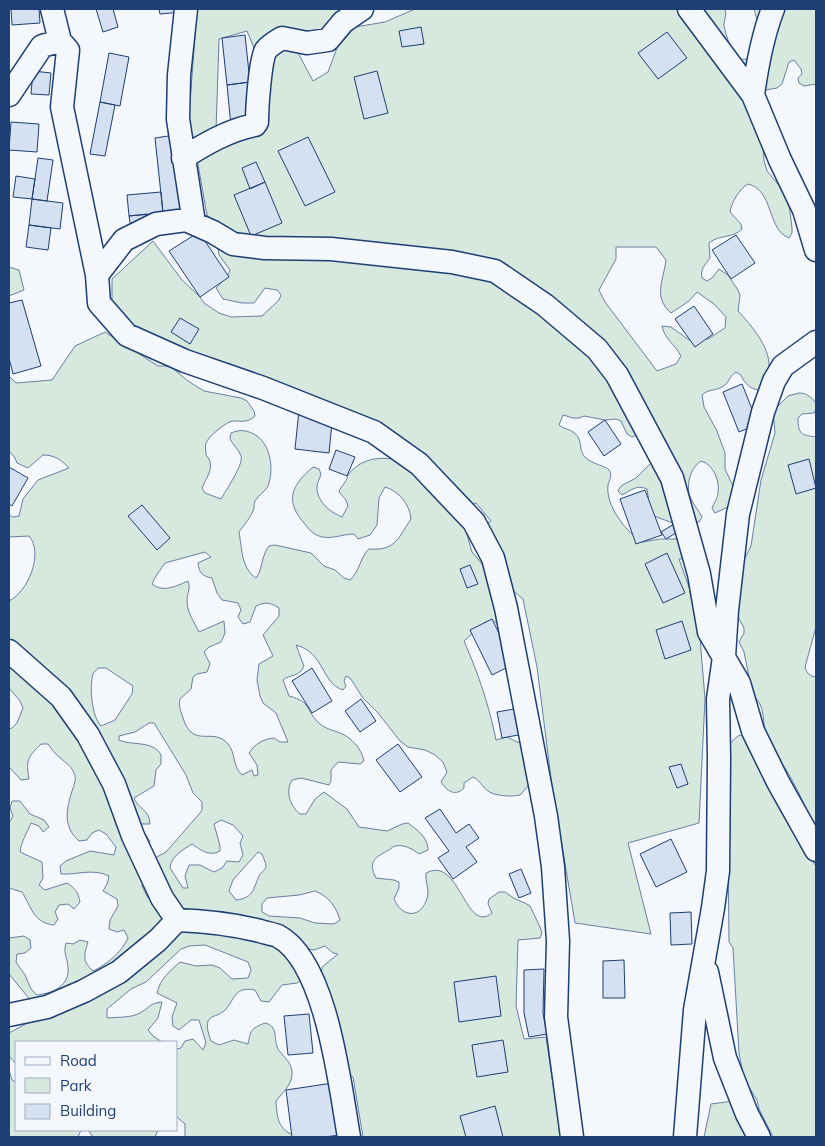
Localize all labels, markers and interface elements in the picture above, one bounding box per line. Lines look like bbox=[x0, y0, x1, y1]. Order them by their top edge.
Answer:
legend bbox=[15, 1041, 178, 1131]
text: Road bbox=[60, 1051, 97, 1070]
text: Park bbox=[60, 1076, 92, 1095]
text: Building bbox=[60, 1101, 116, 1120]

